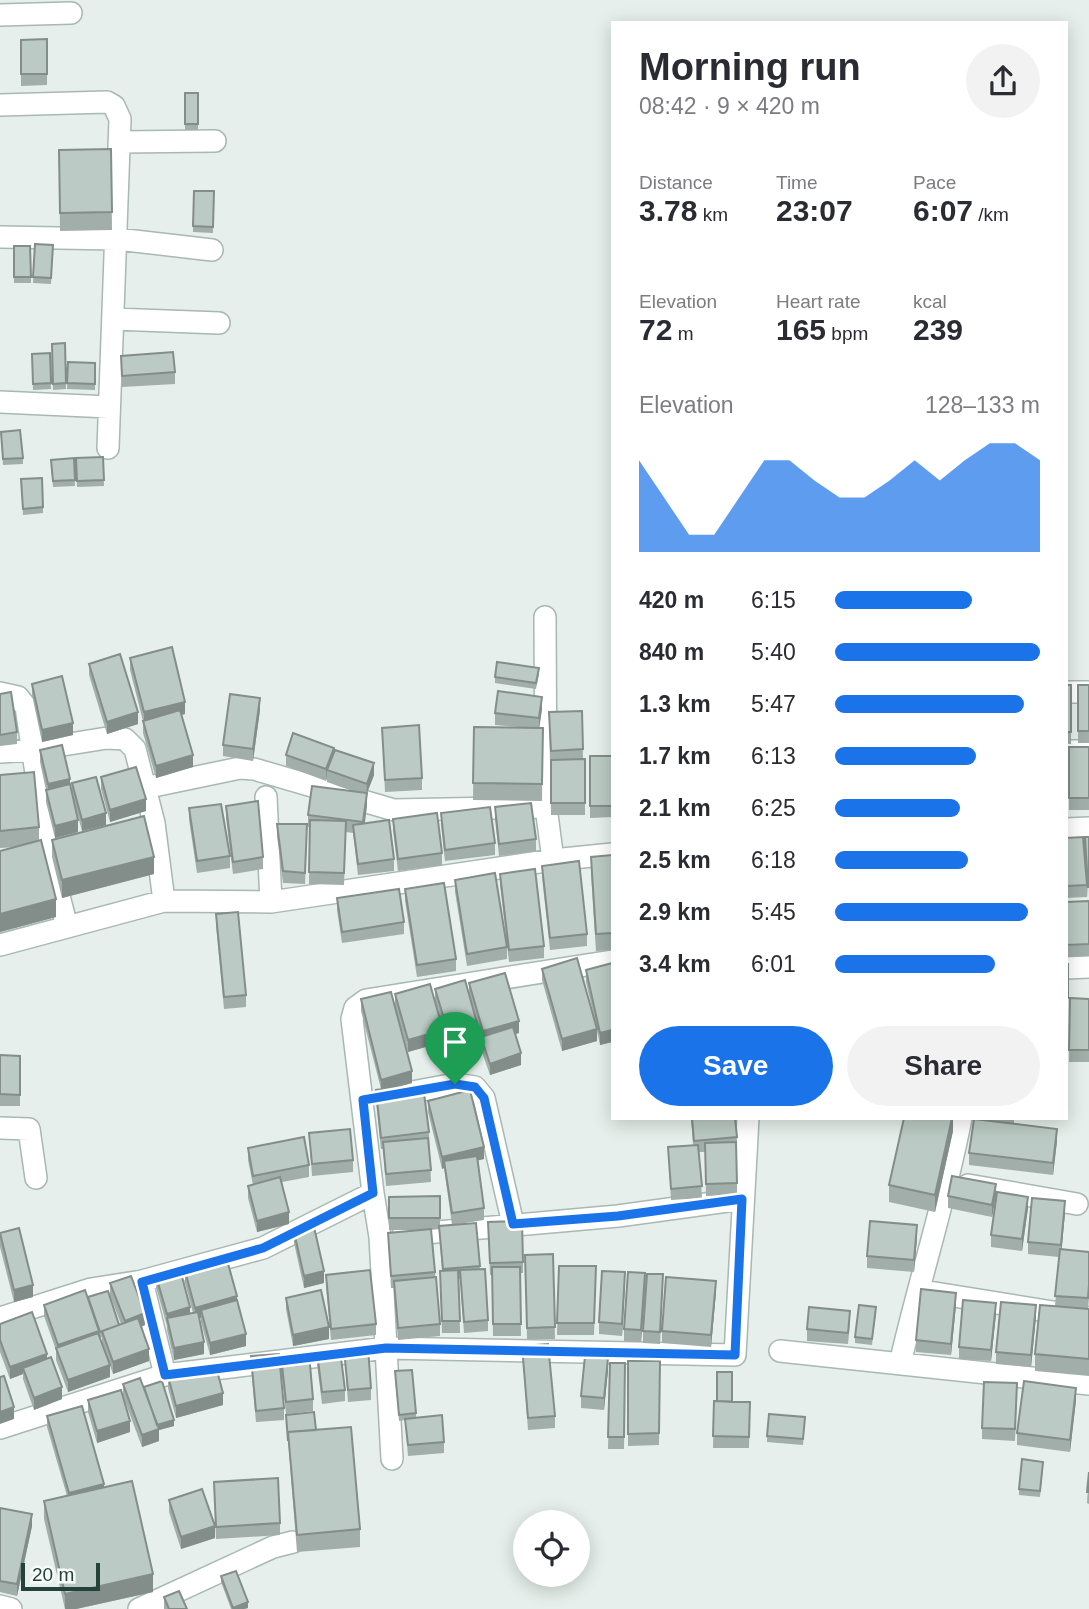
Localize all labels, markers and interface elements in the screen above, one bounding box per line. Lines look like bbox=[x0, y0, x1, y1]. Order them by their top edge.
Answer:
button: share bbox=[966, 44, 1040, 118]
text: Morning run bbox=[639, 46, 861, 88]
text: 08:42 · 9 × 420 m bbox=[639, 93, 820, 119]
text: Distance bbox=[639, 172, 713, 193]
text: Time bbox=[776, 172, 818, 193]
text: Pace bbox=[913, 172, 956, 193]
text: 3.78 bbox=[639, 194, 697, 227]
text: 23:07 bbox=[776, 194, 853, 227]
text: 6:07 bbox=[913, 194, 973, 227]
text: km bbox=[697, 204, 728, 225]
text: /km bbox=[973, 204, 1009, 225]
text: Elevation bbox=[639, 291, 717, 312]
text: Heart rate bbox=[776, 291, 860, 312]
text: kcal bbox=[913, 291, 947, 312]
text: 72 bbox=[639, 313, 672, 346]
text: 165 bbox=[776, 313, 826, 346]
text: 239 bbox=[913, 313, 963, 346]
text: m bbox=[672, 323, 693, 344]
text: bpm bbox=[826, 323, 868, 344]
text: Elevation bbox=[639, 392, 734, 418]
text: 128–133 m bbox=[925, 392, 1040, 418]
text: 420 m bbox=[639, 587, 704, 613]
text: 6:15 bbox=[751, 587, 796, 613]
text: 840 m bbox=[639, 639, 704, 665]
text: 5:40 bbox=[751, 639, 796, 665]
text: 1.3 km bbox=[639, 691, 711, 717]
text: 5:47 bbox=[751, 691, 796, 717]
text: 1.7 km bbox=[639, 743, 711, 769]
text: 6:13 bbox=[751, 743, 796, 769]
text: 2.1 km bbox=[639, 795, 711, 821]
text: 6:25 bbox=[751, 795, 796, 821]
text: 2.5 km bbox=[639, 847, 711, 873]
text: 6:18 bbox=[751, 847, 796, 873]
text: 2.9 km bbox=[639, 899, 711, 925]
text: 5:45 bbox=[751, 899, 796, 925]
text: 3.4 km bbox=[639, 951, 711, 977]
text: 6:01 bbox=[751, 951, 796, 977]
pin bbox=[425, 1012, 485, 1084]
icon: arrive bbox=[436, 1023, 474, 1061]
button: Save bbox=[639, 1026, 833, 1106]
button: Share bbox=[847, 1026, 1040, 1106]
map controls bbox=[513, 1510, 590, 1587]
button: locate bbox=[513, 1510, 590, 1587]
scale bar bbox=[21, 1560, 100, 1592]
text: 20 m bbox=[32, 1564, 74, 1585]

